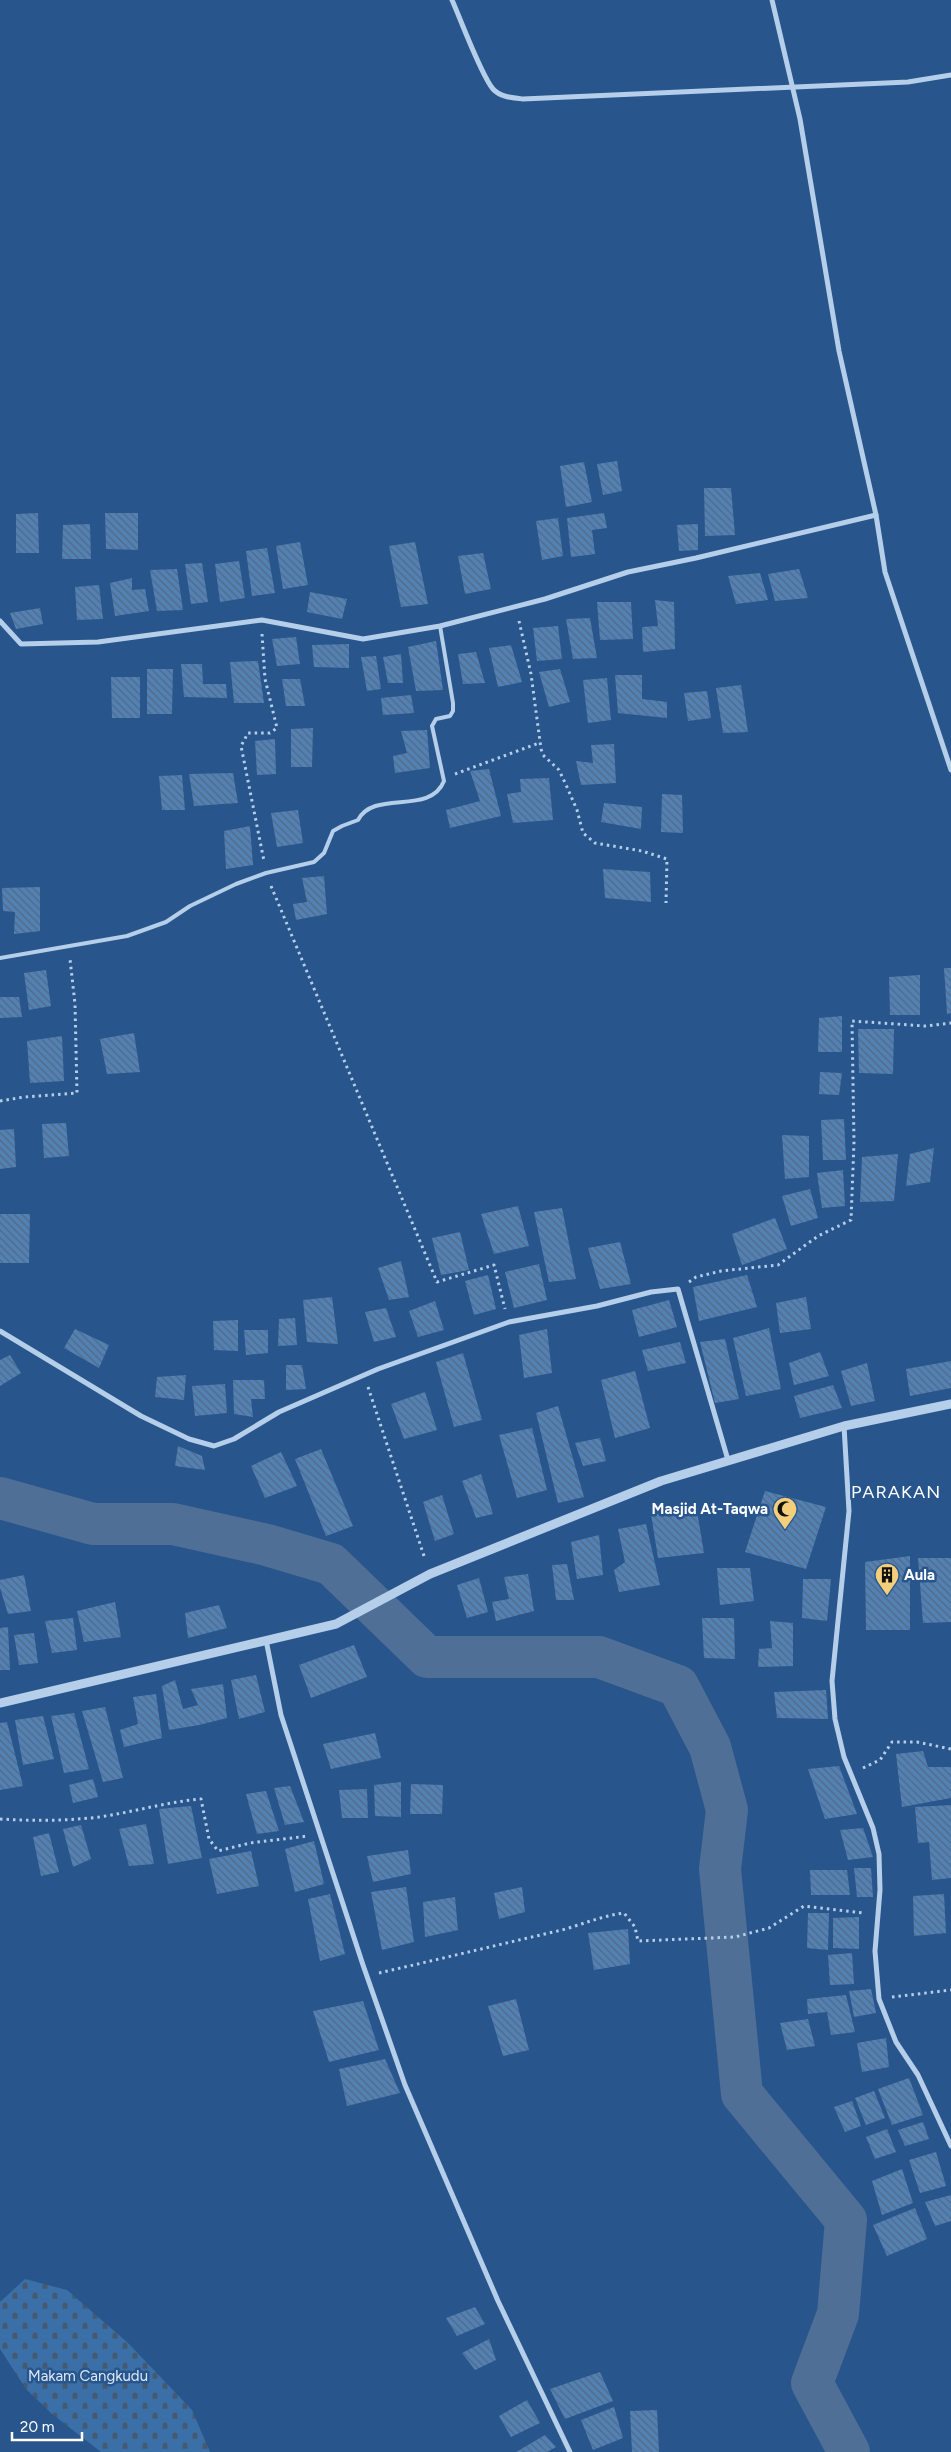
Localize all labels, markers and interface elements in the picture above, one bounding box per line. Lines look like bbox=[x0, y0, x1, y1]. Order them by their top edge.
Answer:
district label: PARAKAN bbox=[851, 1481, 941, 1503]
mosque icon: Masjid At-Taqwa bbox=[772, 1496, 798, 1530]
place label: Masjid At-Taqwa bbox=[652, 1500, 768, 1518]
building icon: Aula bbox=[874, 1562, 900, 1596]
place label: Aula bbox=[904, 1566, 935, 1584]
park label: Makam Cangkudu bbox=[28, 2367, 148, 2385]
scale bar bbox=[12, 2410, 82, 2442]
text: 20 m bbox=[20, 2418, 54, 2436]

